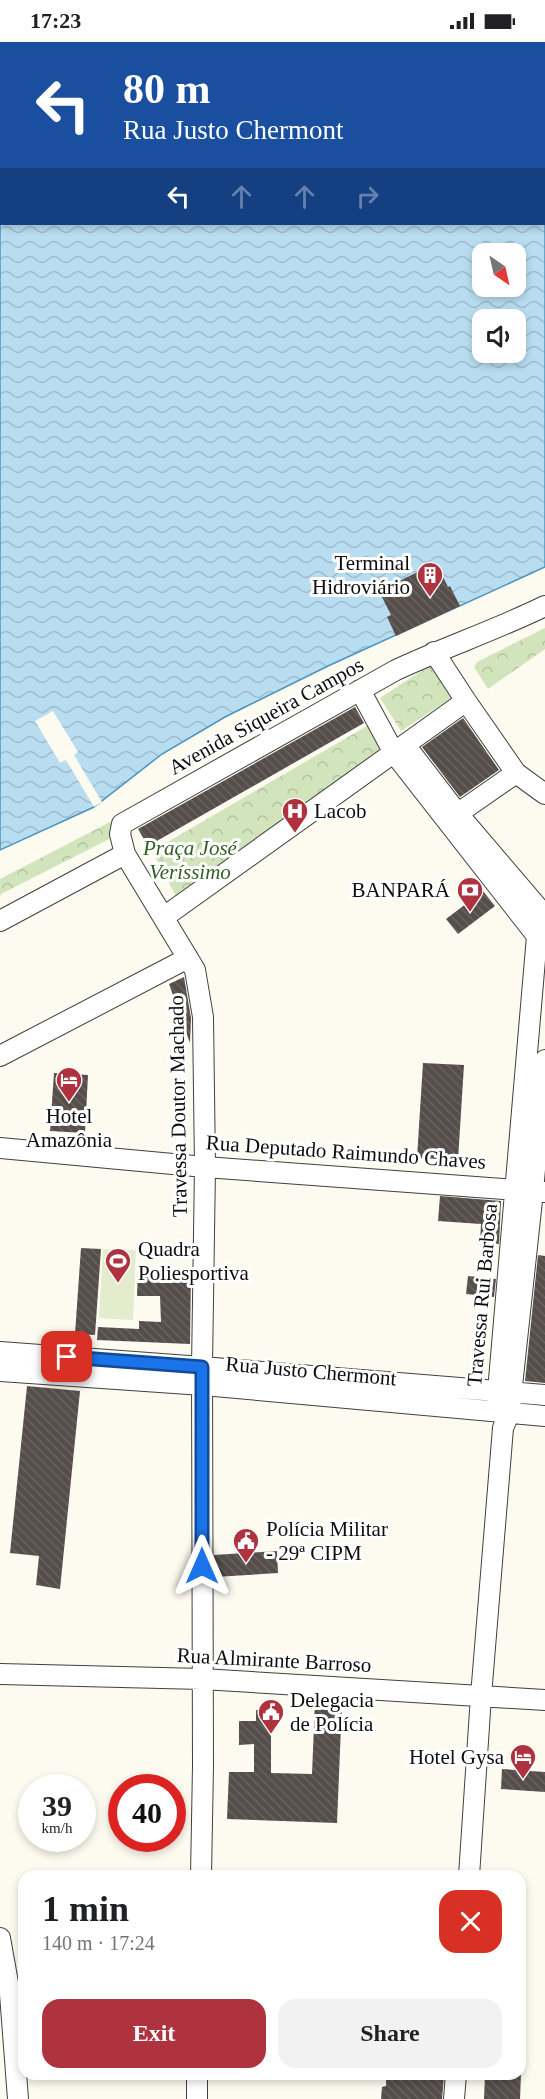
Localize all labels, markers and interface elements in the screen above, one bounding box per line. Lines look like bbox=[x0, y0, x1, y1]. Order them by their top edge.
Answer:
text: 17:23 bbox=[30, 8, 81, 33]
icon: left bbox=[24, 66, 102, 144]
text: 80 m bbox=[123, 66, 211, 112]
text: Rua Justo Chermont bbox=[123, 115, 344, 145]
icon: left bbox=[162, 180, 195, 213]
icon: ahead bbox=[225, 180, 258, 213]
icon: ahead bbox=[288, 180, 321, 213]
icon: right bbox=[351, 180, 384, 213]
north arrow bbox=[472, 243, 526, 297]
map controls bbox=[472, 243, 526, 363]
button: sound bbox=[472, 309, 526, 363]
place label: Terminal Hidroviário bbox=[312, 551, 410, 599]
building icon: Terminal Hidroviário bbox=[415, 560, 445, 598]
street label: Avenida Siqueira Campos bbox=[164, 652, 368, 780]
hospital icon: Lacob bbox=[280, 796, 310, 834]
place label: Lacob bbox=[314, 799, 366, 823]
park label: Praça José Veríssimo bbox=[142, 836, 239, 884]
bank icon: BANPARÁ bbox=[455, 875, 485, 913]
place label: BANPARÁ bbox=[352, 878, 451, 902]
street label: Travessa Doutor Machado bbox=[164, 995, 192, 1217]
hotel icon: Hotel Amazônia bbox=[54, 1065, 84, 1103]
place label: Hotel Amazônia bbox=[26, 1104, 113, 1152]
street label: Rua Deputado Raimundo Chaves bbox=[205, 1130, 487, 1174]
street label: Travessa Rui Barbosa bbox=[462, 1202, 502, 1387]
place label: Quadra Poliesportiva bbox=[138, 1237, 250, 1285]
sports icon: Quadra Poliesportiva bbox=[103, 1246, 133, 1284]
pin bbox=[41, 1331, 92, 1382]
icon: arrive bbox=[50, 1340, 83, 1373]
street label: Rua Justo Chermont bbox=[225, 1352, 398, 1390]
place label: Polícia Militar - 29ª CIPM bbox=[266, 1517, 388, 1565]
public building icon: Polícia Militar - 29ª CIPM bbox=[231, 1526, 261, 1564]
position arrow bbox=[170, 1534, 234, 1598]
street label: Rua Almirante Barroso bbox=[176, 1643, 372, 1677]
place label: Delegacia de Polícia bbox=[290, 1688, 375, 1736]
public building icon: Delegacia de Polícia bbox=[256, 1697, 286, 1735]
hotel icon: Hotel Gysa bbox=[508, 1742, 538, 1780]
place label: Hotel Gysa bbox=[409, 1745, 505, 1769]
speed limit sign: 40 bbox=[108, 1774, 186, 1852]
text: 39 bbox=[42, 1789, 72, 1822]
text: km/h bbox=[42, 1820, 72, 1836]
text: 1 min bbox=[42, 1889, 129, 1929]
button: close bbox=[439, 1890, 502, 1953]
text: 140 m · 17:24 bbox=[42, 1932, 155, 1954]
button: Exit bbox=[42, 1999, 266, 2068]
button: Share bbox=[278, 1999, 502, 2068]

